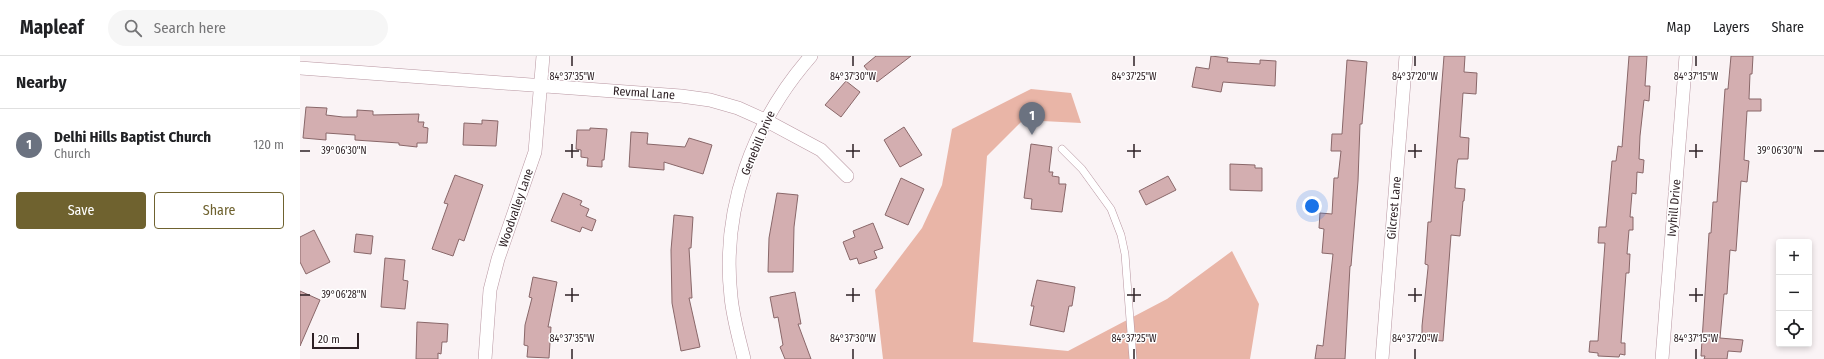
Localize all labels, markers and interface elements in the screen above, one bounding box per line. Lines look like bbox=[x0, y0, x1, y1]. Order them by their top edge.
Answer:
search box bbox=[108, 10, 388, 46]
text: Mapleaf bbox=[20, 16, 84, 39]
icon: search bbox=[122, 17, 144, 39]
text: Search here bbox=[154, 19, 226, 37]
text: Map bbox=[1667, 19, 1691, 36]
text: Layers bbox=[1713, 19, 1749, 36]
text: Share bbox=[1771, 19, 1804, 36]
text: 84°37'35"W bbox=[549, 71, 595, 83]
text: 84°37'30"W bbox=[830, 71, 877, 83]
text: 84°37'25"W bbox=[1111, 71, 1157, 83]
text: 84°37'20"W bbox=[1392, 71, 1438, 83]
text: 84°37'15"W bbox=[1674, 71, 1719, 83]
text: Nearby bbox=[16, 72, 67, 93]
street label: Revmal Lane bbox=[613, 84, 675, 102]
pin: 1 bbox=[1019, 102, 1045, 135]
street label: Genebill Drive bbox=[738, 108, 778, 178]
text: Delhi Hills Baptist Church bbox=[54, 128, 211, 146]
text: 1 bbox=[26, 137, 32, 152]
text: 120 m bbox=[253, 137, 284, 152]
text: 39°06'30"N bbox=[321, 145, 367, 157]
text: 39°06'30"N bbox=[1757, 145, 1803, 157]
text: Church bbox=[54, 146, 91, 161]
street label: Woodvalley Lane bbox=[496, 167, 536, 249]
street label: Gilcrest Lane bbox=[1384, 176, 1404, 240]
street label: Ivyhill Drive bbox=[1665, 179, 1683, 237]
button: Save bbox=[16, 192, 146, 229]
button: Share bbox=[154, 192, 284, 229]
your location bbox=[1302, 196, 1322, 216]
map controls bbox=[1776, 239, 1812, 347]
button: + bbox=[1776, 239, 1812, 275]
button: − bbox=[1776, 275, 1812, 311]
text: 39°06'28"N bbox=[321, 289, 367, 301]
button: locate bbox=[1776, 311, 1812, 347]
scale bar bbox=[312, 331, 359, 350]
text: 20 m bbox=[318, 333, 340, 346]
text: 84°37'35"W bbox=[549, 333, 595, 345]
text: 84°37'30"W bbox=[830, 333, 877, 345]
text: 84°37'25"W bbox=[1111, 333, 1157, 345]
text: 84°37'20"W bbox=[1392, 333, 1438, 345]
text: 84°37'15"W bbox=[1674, 333, 1719, 345]

